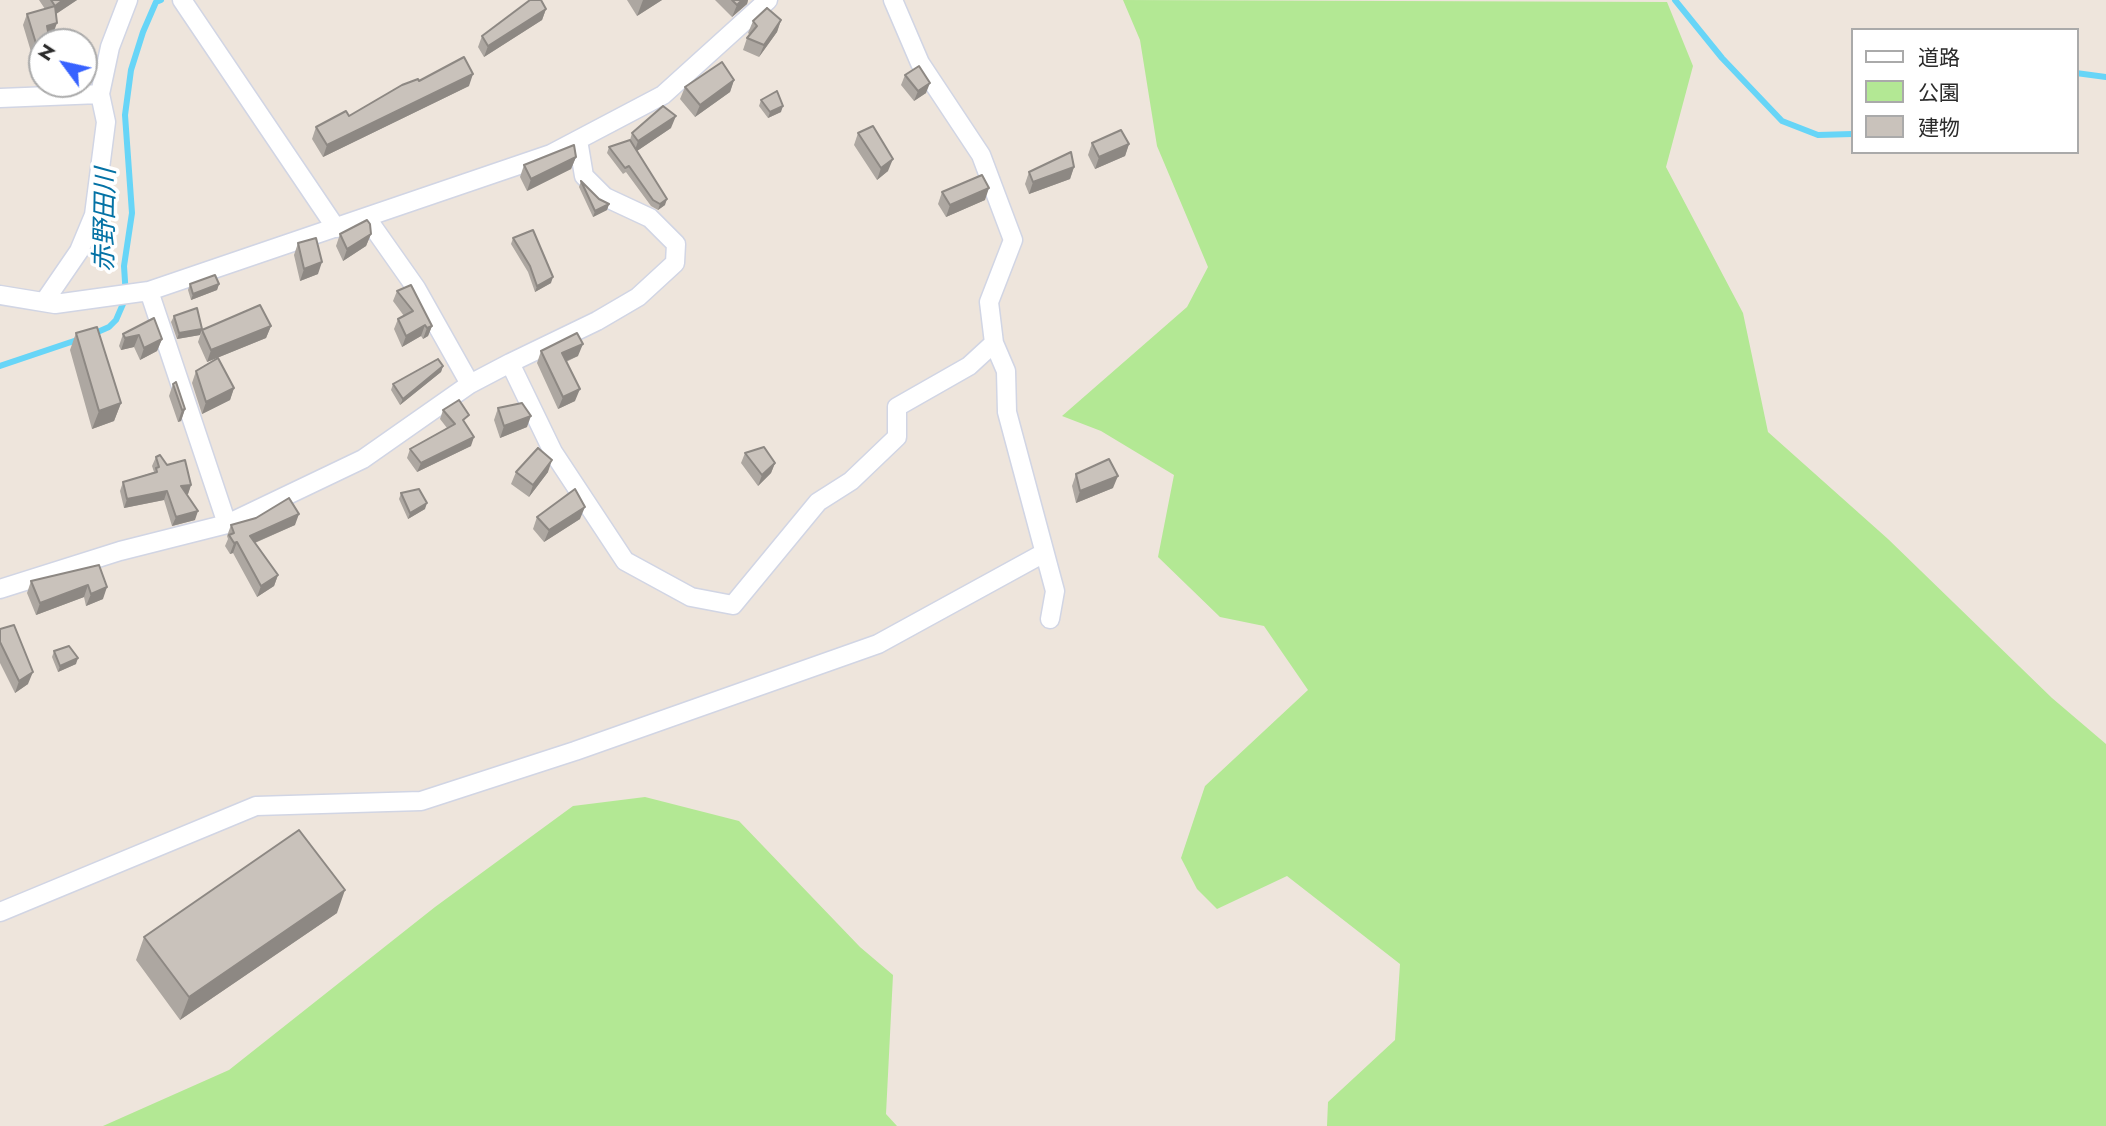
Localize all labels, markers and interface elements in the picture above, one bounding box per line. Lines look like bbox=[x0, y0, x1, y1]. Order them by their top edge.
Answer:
north arrow bbox=[28, 28, 98, 98]
legend bbox=[1850, 28, 2078, 154]
text: N bbox=[31, 39, 62, 66]
text: 道路 bbox=[1918, 43, 1960, 73]
text: 公園 bbox=[1918, 78, 1960, 108]
text: 建物 bbox=[1918, 113, 1960, 143]
water label: 赤野田川 bbox=[90, 168, 124, 272]

